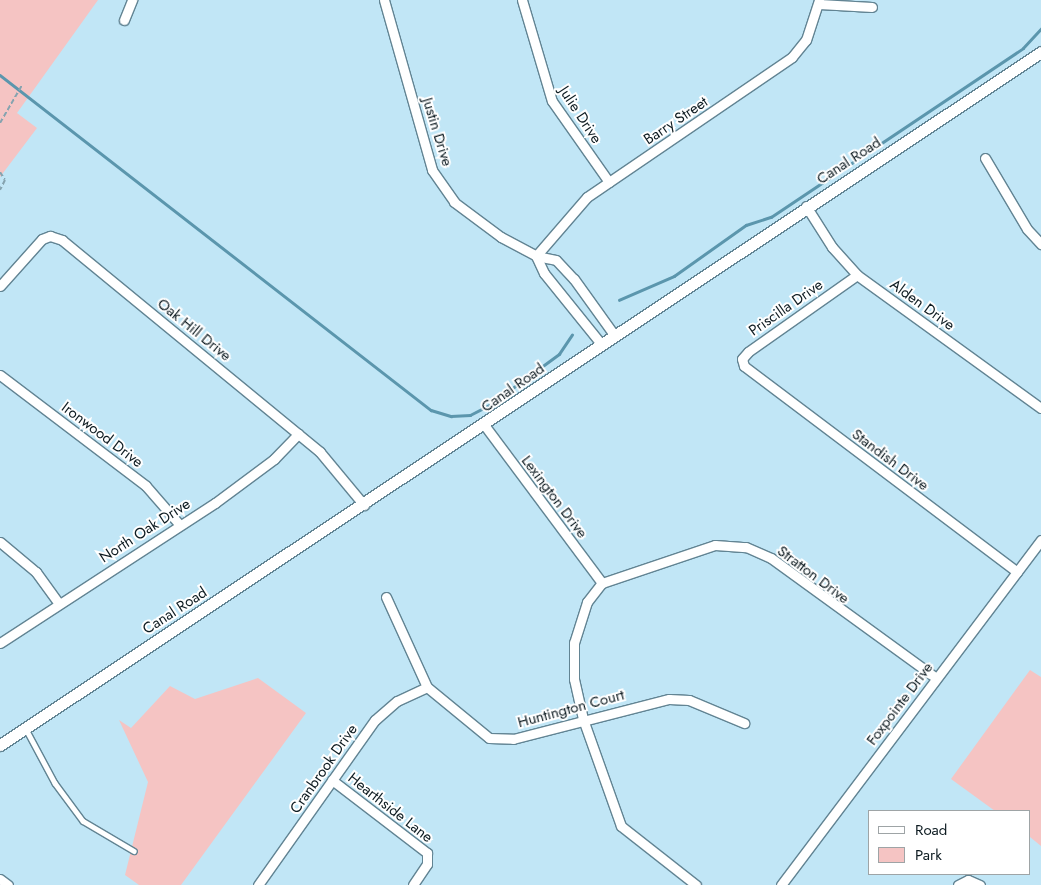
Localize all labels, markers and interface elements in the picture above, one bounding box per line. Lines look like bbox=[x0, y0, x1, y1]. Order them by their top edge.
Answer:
street label: Julie Drive bbox=[555, 83, 605, 147]
street label: Barry Street bbox=[641, 93, 711, 149]
street label: Justin Drive bbox=[418, 96, 456, 168]
street label: Canal Road bbox=[814, 134, 884, 188]
street label: Priscilla Drive bbox=[746, 276, 826, 340]
street label: Alden Drive bbox=[886, 276, 958, 334]
street label: Oak Hill Drive bbox=[154, 295, 234, 365]
street label: Canal Road bbox=[478, 360, 548, 416]
street label: Ironwood Drive bbox=[58, 399, 146, 471]
street label: Standish Drive bbox=[848, 425, 932, 495]
street label: Lexington Drive bbox=[517, 452, 591, 542]
street label: North Oak Drive bbox=[96, 495, 194, 567]
street label: Stratton Drive bbox=[774, 542, 852, 608]
street label: Canal Road bbox=[140, 584, 210, 638]
street label: Foxpointe Drive bbox=[863, 659, 937, 749]
street label: Huntington Court bbox=[516, 686, 626, 732]
street label: Cranbrook Drive bbox=[287, 721, 361, 817]
street label: Hearthside Lane bbox=[344, 769, 436, 847]
legend bbox=[868, 810, 1031, 875]
text: Road bbox=[915, 819, 947, 841]
text: Park bbox=[915, 844, 942, 866]

